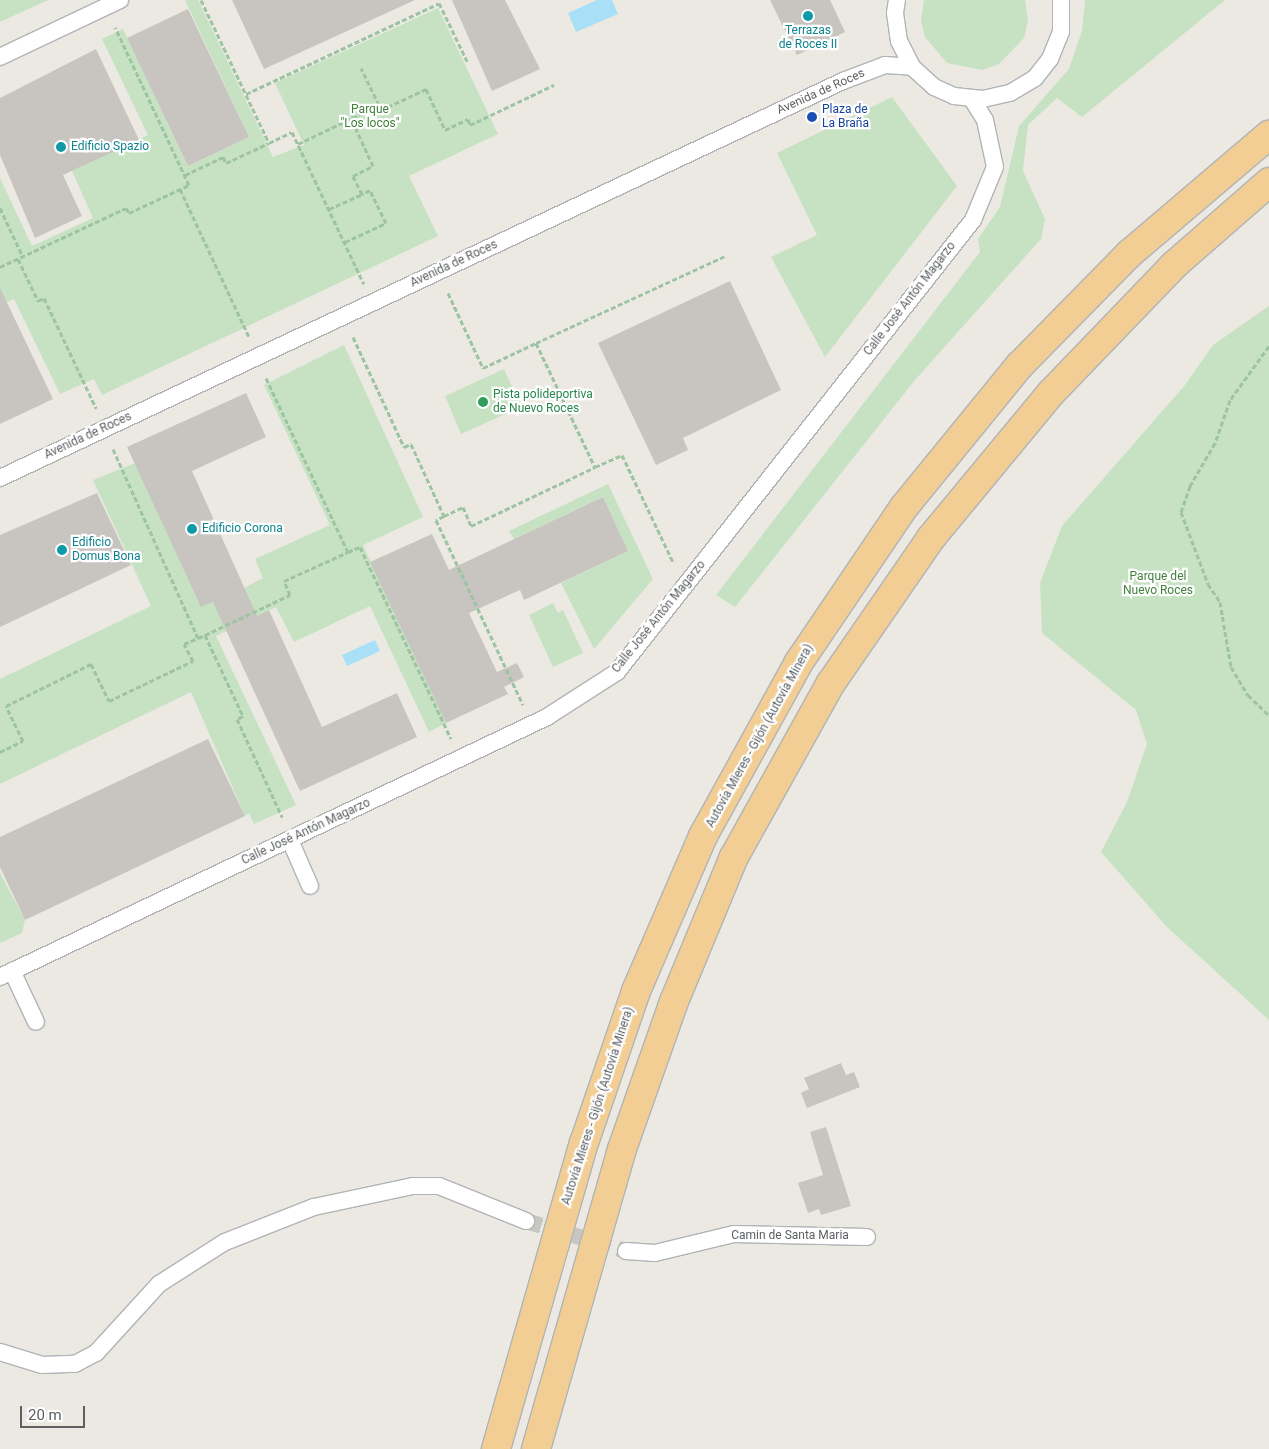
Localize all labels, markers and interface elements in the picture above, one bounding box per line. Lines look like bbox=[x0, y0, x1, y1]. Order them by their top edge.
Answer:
marker: Terrazas de Roces II bbox=[802, 10, 814, 22]
place label: Terrazas de Roces II bbox=[779, 24, 837, 52]
street label: Avenida de Roces bbox=[775, 66, 867, 118]
park label: Parque "Los locos" bbox=[340, 103, 400, 131]
place label: Plaza de La Braña bbox=[822, 103, 869, 131]
marker: Plaza de La Braña bbox=[806, 111, 818, 123]
place label: Edificio Spazio bbox=[71, 140, 149, 154]
marker: Edificio Spazio bbox=[55, 141, 67, 153]
street label: Avenida de Roces bbox=[408, 237, 500, 291]
street label: Calle José Antón Magarzo bbox=[861, 239, 959, 359]
place label: Pista polideportiva de Nuevo Roces bbox=[493, 388, 593, 416]
marker: Pista polideportiva de Nuevo Roces bbox=[477, 396, 489, 408]
street label: Avenida de Roces bbox=[42, 409, 134, 463]
place label: Edificio Corona bbox=[202, 522, 283, 536]
marker: Edificio Corona bbox=[186, 523, 198, 535]
place label: Edificio Domus Bona bbox=[72, 536, 141, 564]
marker: Edificio Domus Bona bbox=[56, 544, 68, 556]
street label: Calle José Antón Magarzo bbox=[609, 558, 709, 676]
park label: Parque del Nuevo Roces bbox=[1123, 570, 1193, 598]
street label: Autovía Mieres - Gijón (Autovía Minera) bbox=[703, 642, 817, 830]
street label: Calle José Antón Magarzo bbox=[239, 796, 373, 868]
street label: Autovía Mieres - Gijón (Autovía Minera) bbox=[559, 1005, 637, 1207]
street label: Camin de Santa Maria bbox=[731, 1229, 849, 1243]
scale bar bbox=[22, 1396, 88, 1428]
text: 20 m bbox=[28, 1406, 62, 1424]

